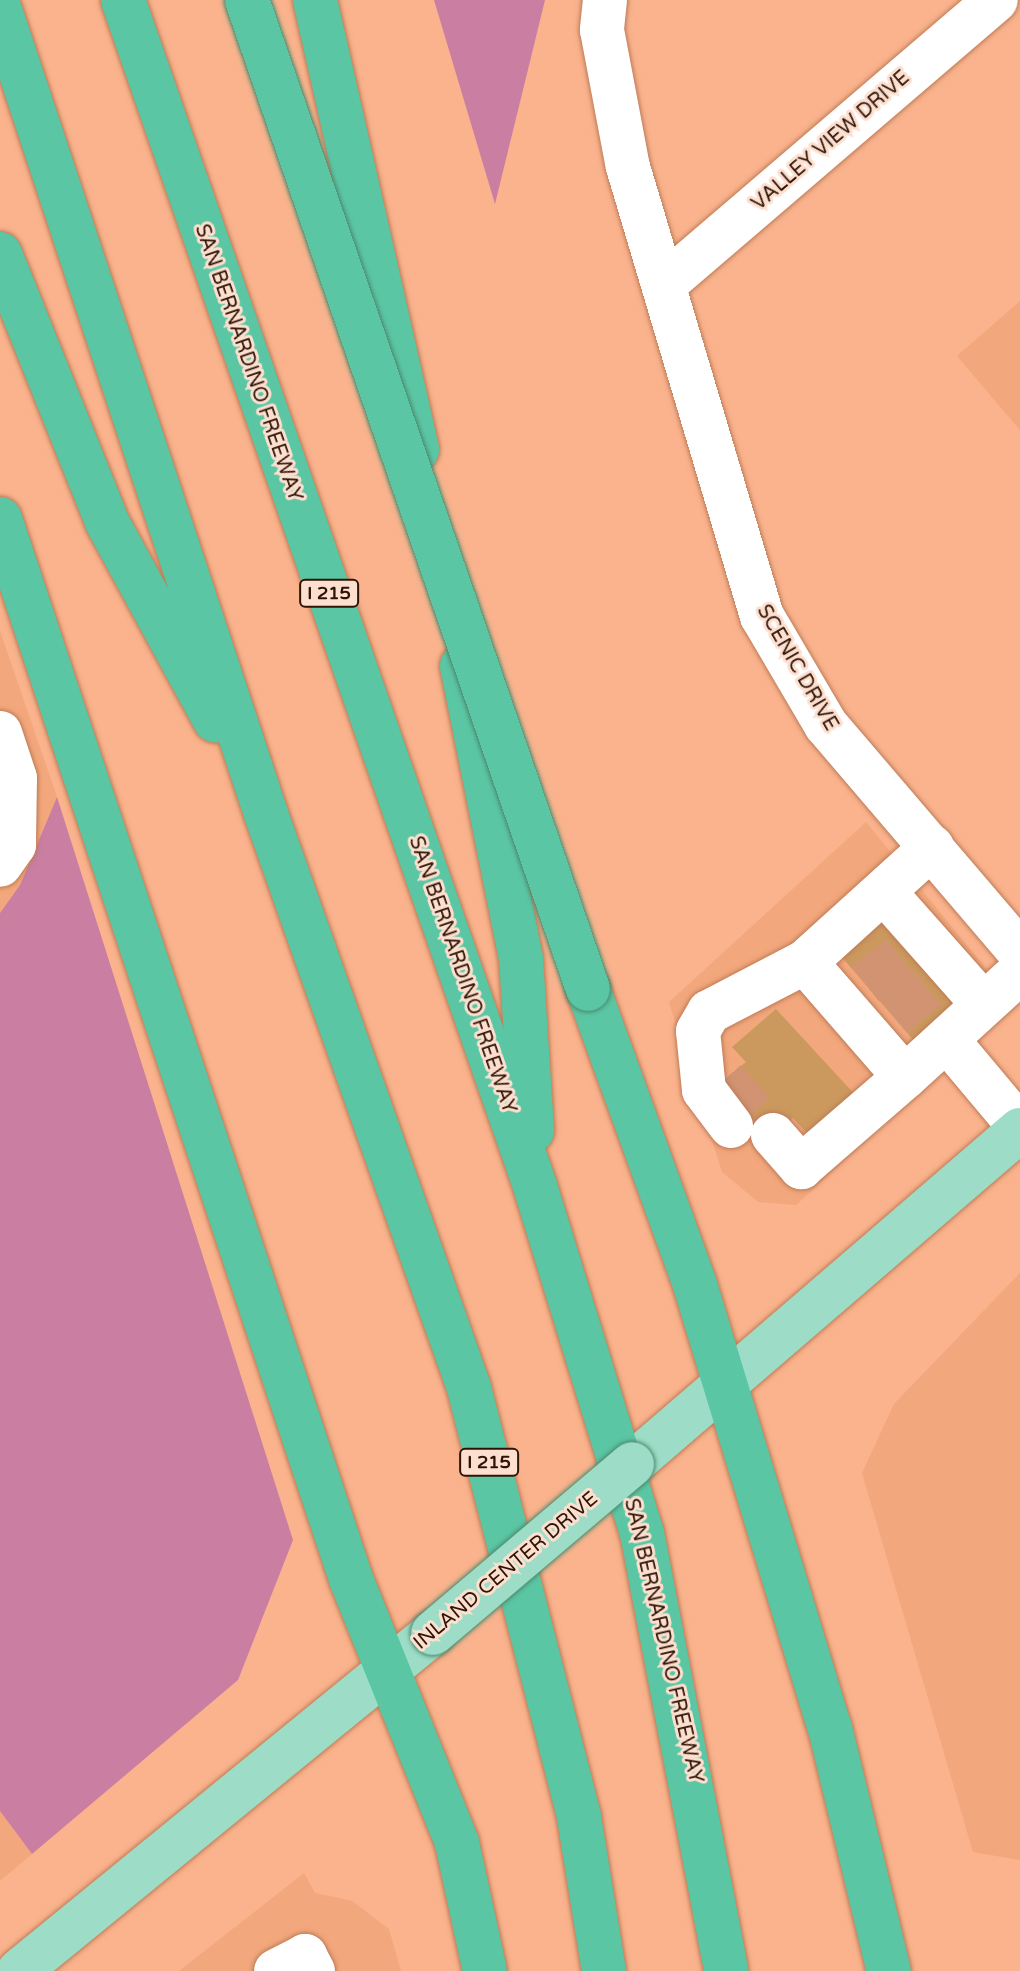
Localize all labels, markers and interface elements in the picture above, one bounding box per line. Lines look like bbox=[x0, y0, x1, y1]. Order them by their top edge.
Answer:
street label: VALLEY VIEW DRIVE bbox=[747, 66, 915, 216]
street label: SAN BERNARDINO FREEWAY bbox=[189, 221, 307, 505]
road number: I 215 bbox=[299, 579, 359, 607]
street label: SCENIC DRIVE bbox=[751, 601, 843, 735]
street label: SAN BERNARDINO FREEWAY bbox=[403, 833, 521, 1117]
road number: I 215 bbox=[459, 1448, 519, 1476]
street label: INLAND CENTER DRIVE bbox=[409, 1487, 603, 1655]
street label: SAN BERNARDINO FREEWAY bbox=[619, 1496, 707, 1786]

